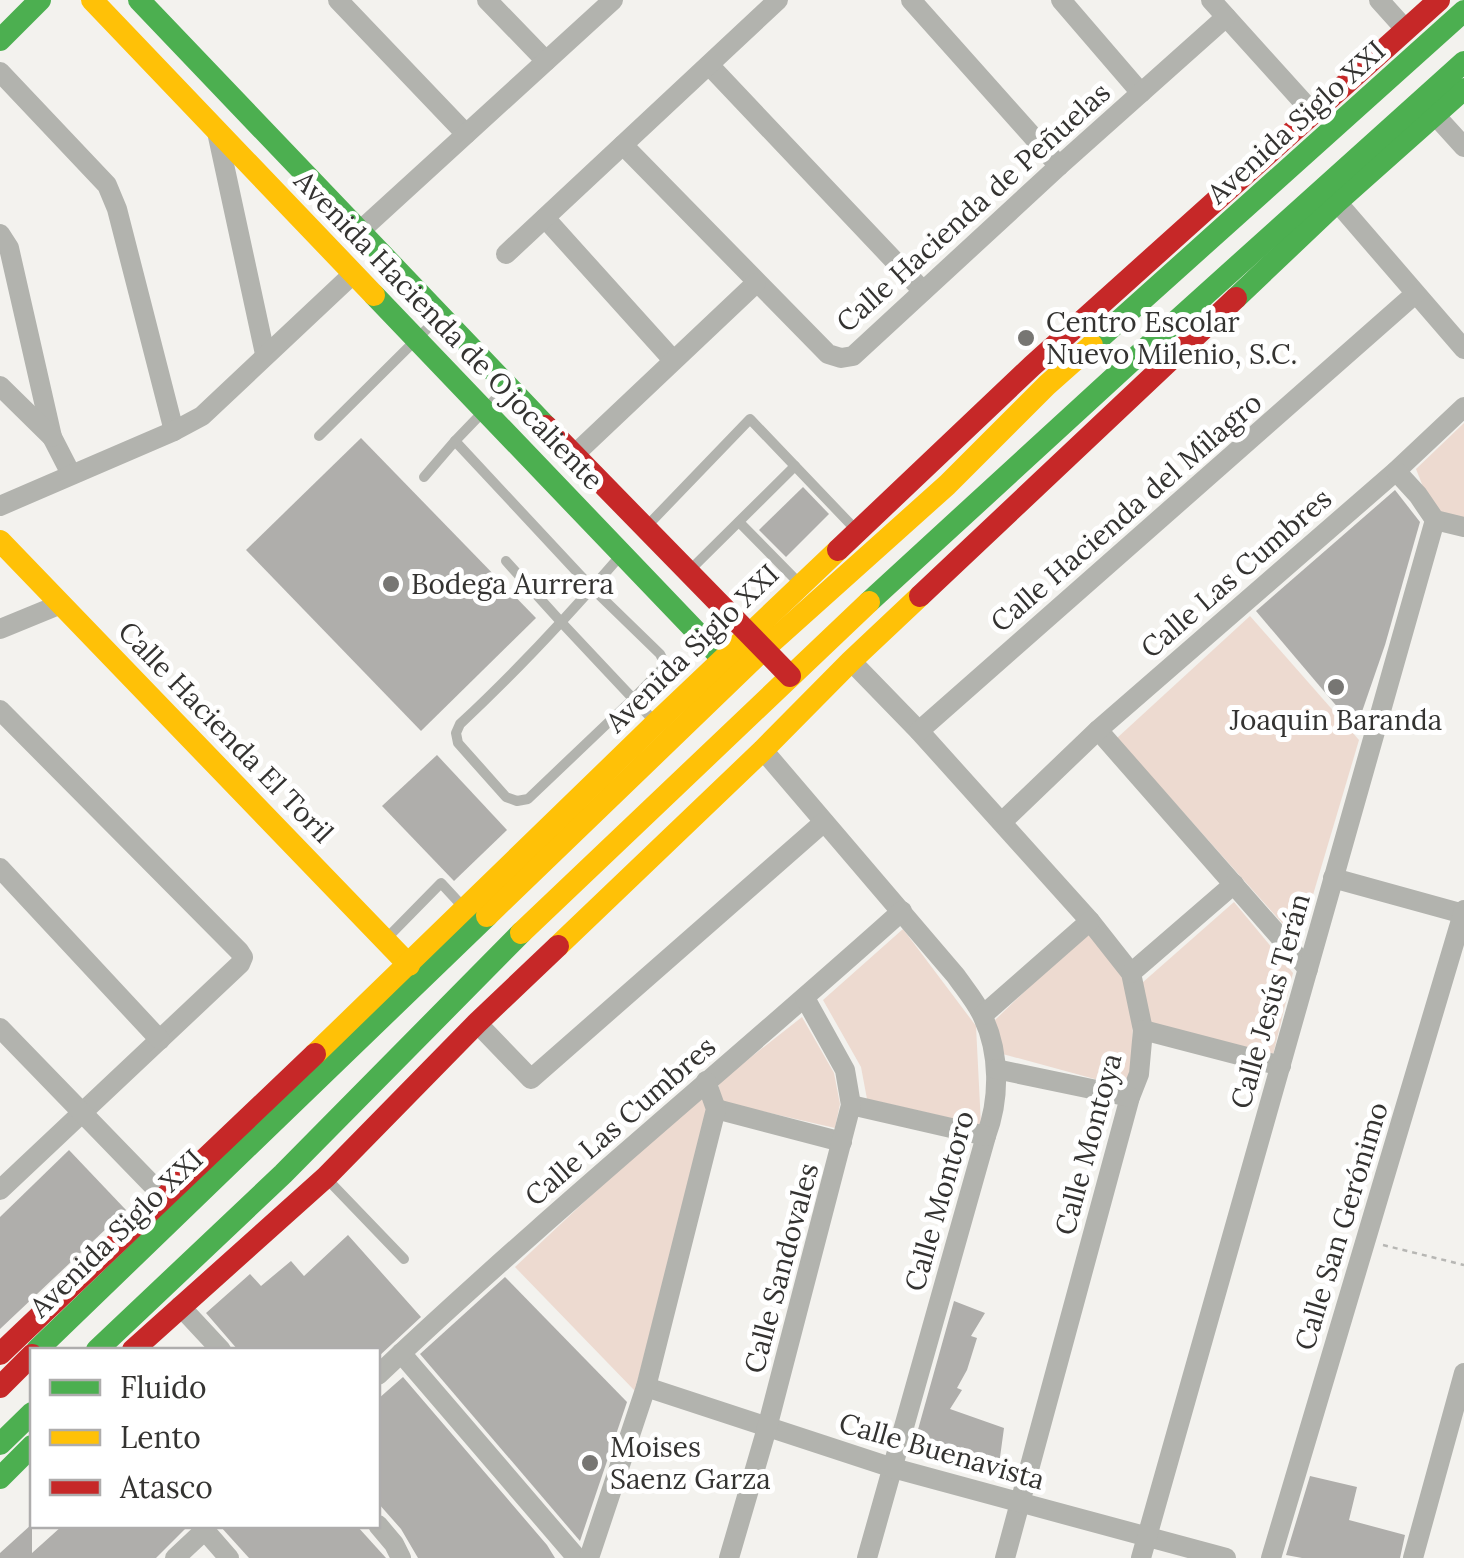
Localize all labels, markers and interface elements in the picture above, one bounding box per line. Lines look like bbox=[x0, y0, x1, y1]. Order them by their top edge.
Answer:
street label: Avenida Siglo XXI bbox=[1199, 33, 1393, 212]
street label: Calle Hacienda de Peñuelas bbox=[829, 74, 1117, 340]
street label: Avenida Hacienda de Ojocaliente bbox=[286, 162, 611, 497]
place label: Centro Escolar Nuevo Milenio, S.C. bbox=[1046, 304, 1298, 372]
marker: Centro Escolar Nuevo Milenio, S.C. bbox=[1015, 327, 1037, 349]
street label: Calle Hacienda del Milagro bbox=[983, 384, 1269, 640]
street label: Calle Las Cumbres bbox=[1133, 480, 1339, 666]
street label: Avenida Siglo XXI bbox=[597, 556, 786, 741]
place label: Bodega Aurrera bbox=[411, 566, 614, 602]
marker: Bodega Aurrera bbox=[380, 573, 402, 595]
street label: Calle Hacienda El Toril bbox=[111, 614, 341, 850]
marker: Joaquin Baranda bbox=[1325, 676, 1347, 698]
place label: Joaquin Baranda bbox=[1229, 702, 1442, 738]
street label: Calle Jesús Terán bbox=[1222, 889, 1318, 1113]
street label: Calle Las Cumbres bbox=[517, 1028, 723, 1214]
street label: Calle Montoya bbox=[1046, 1049, 1130, 1239]
street label: Calle San Gerónimo bbox=[1286, 1098, 1396, 1354]
street label: Calle Montoro bbox=[896, 1107, 982, 1295]
street label: Avenida Siglo XXI bbox=[21, 1141, 210, 1326]
street label: Calle Sandovales bbox=[736, 1159, 826, 1377]
legend bbox=[30, 1348, 380, 1528]
text: Fluido bbox=[120, 1368, 206, 1406]
street label: Calle Buenavista bbox=[835, 1404, 1049, 1498]
text: Lento bbox=[120, 1418, 201, 1456]
place label: Moises Saenz Garza bbox=[610, 1429, 771, 1497]
marker: Moises Saenz Garza bbox=[579, 1452, 601, 1474]
text: Atasco bbox=[119, 1468, 213, 1506]

